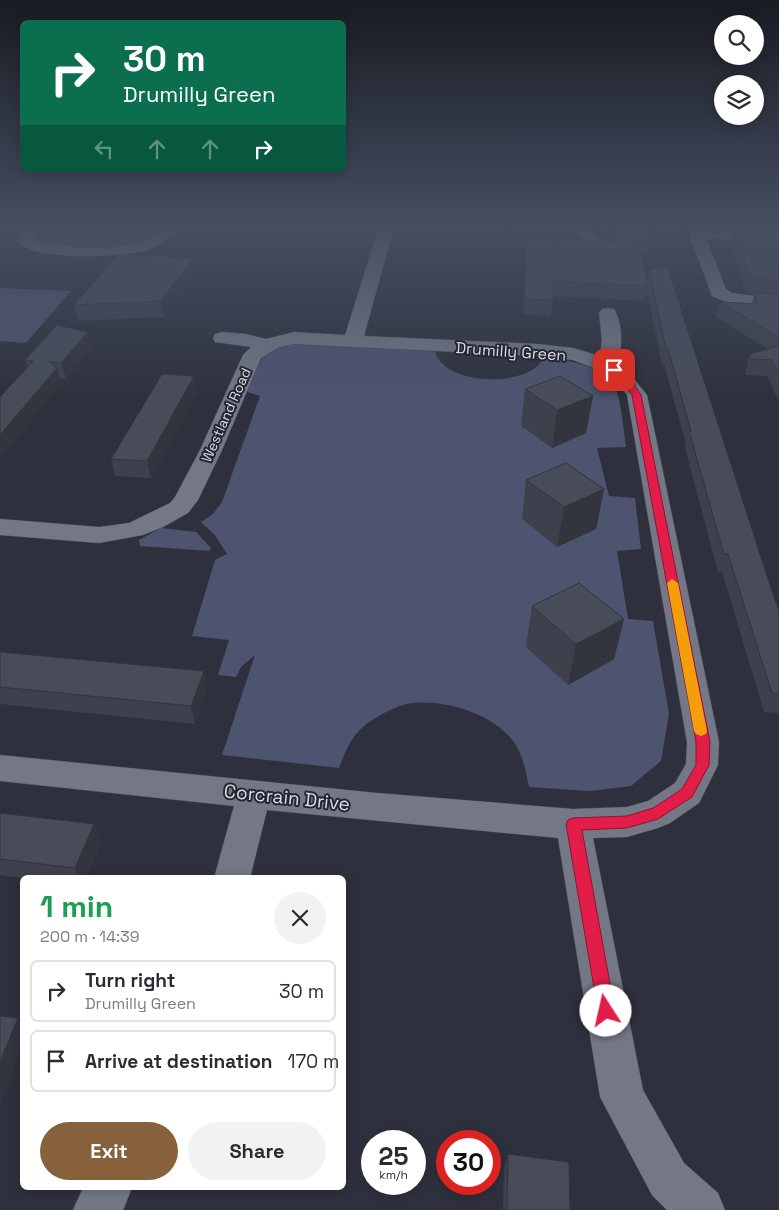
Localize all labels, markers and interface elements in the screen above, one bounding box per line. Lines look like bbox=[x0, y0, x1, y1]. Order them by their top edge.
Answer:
map controls bbox=[714, 15, 764, 125]
button: search bbox=[714, 15, 764, 65]
text: 30 m bbox=[123, 37, 206, 81]
icon: right bbox=[40, 40, 105, 105]
button: layers bbox=[714, 75, 764, 125]
text: Drumilly Green bbox=[123, 80, 276, 108]
icon: left bbox=[90, 135, 118, 163]
icon: ahead bbox=[143, 135, 171, 163]
icon: ahead bbox=[196, 135, 224, 163]
icon: right bbox=[249, 135, 277, 163]
street label: Drumilly Green bbox=[455, 337, 567, 366]
pin bbox=[593, 349, 635, 391]
icon: arrive bbox=[600, 356, 628, 384]
street label: Westland Road bbox=[197, 365, 255, 465]
street label: Corcrain Drive bbox=[223, 778, 351, 817]
text: 1 min bbox=[40, 887, 113, 926]
button: close bbox=[274, 892, 326, 944]
text: 200 m · 14:39 bbox=[40, 926, 139, 947]
text: Turn right bbox=[85, 968, 175, 993]
icon: right bbox=[42, 977, 70, 1005]
text: 30 m bbox=[279, 979, 324, 1004]
position arrow bbox=[579, 984, 631, 1036]
text: Drumilly Green bbox=[85, 993, 196, 1014]
icon: arrive bbox=[42, 1047, 70, 1075]
text: Arrive at destination bbox=[85, 1049, 273, 1074]
text: 170 m bbox=[288, 1049, 339, 1074]
button: Exit bbox=[40, 1122, 178, 1180]
button: Share bbox=[188, 1122, 326, 1180]
speed limit sign: 30 bbox=[436, 1130, 501, 1195]
text: 25 bbox=[379, 1140, 408, 1172]
text: km/h bbox=[379, 1167, 408, 1183]

